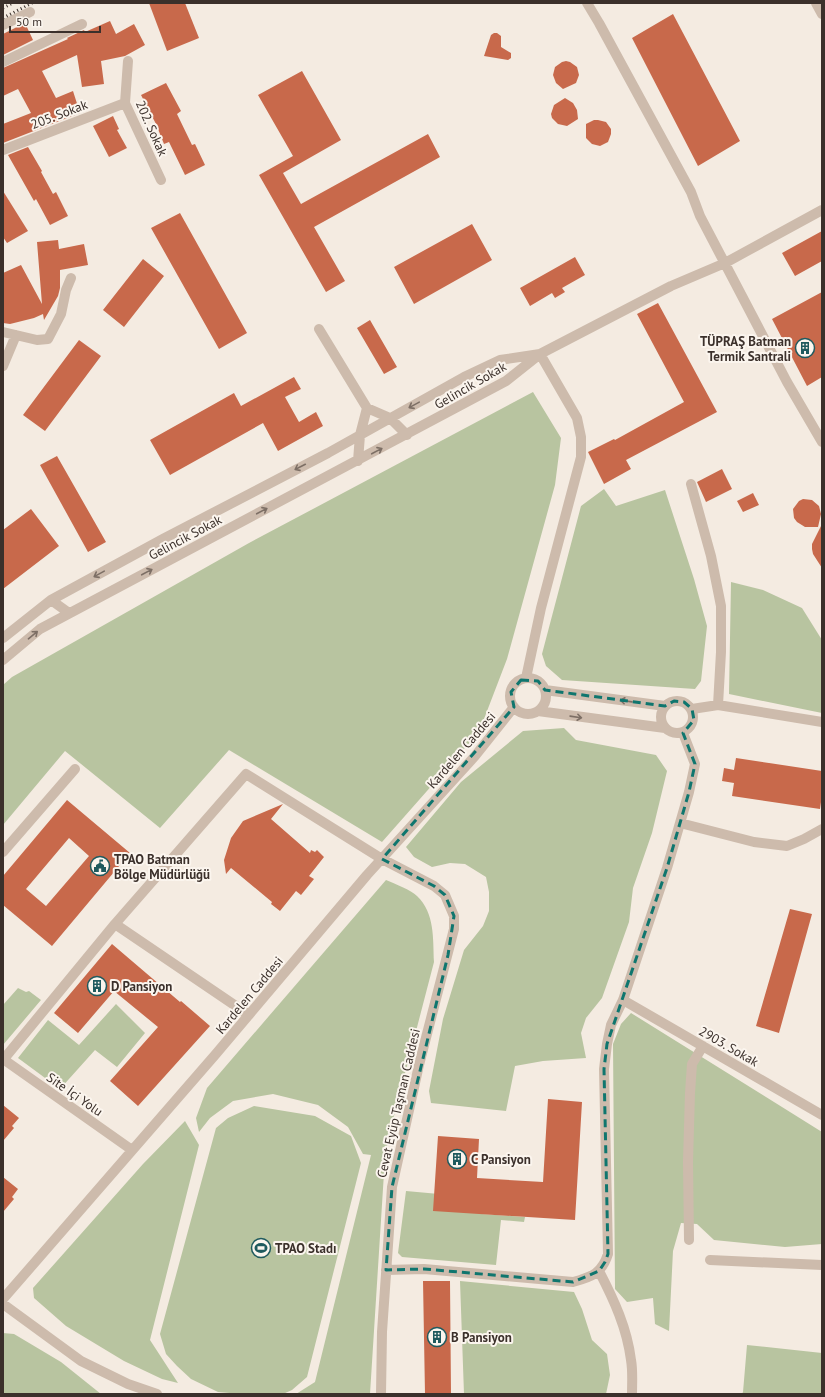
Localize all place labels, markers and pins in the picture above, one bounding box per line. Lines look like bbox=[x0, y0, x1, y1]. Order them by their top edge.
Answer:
place label: TÜPRAŞ Batman Termik Santrali bbox=[700, 333, 791, 365]
building icon: TÜPRAŞ Batman Termik Santrali bbox=[794, 337, 816, 359]
place label: TPAO Batman Bölge Müdürlüğü bbox=[114, 851, 210, 883]
public building icon: TPAO Batman Bölge Müdürlüğü bbox=[89, 855, 111, 877]
building icon: D Pansiyon bbox=[86, 975, 108, 997]
place label: D Pansiyon bbox=[111, 978, 172, 995]
building icon: C Pansiyon bbox=[446, 1148, 468, 1170]
place label: C Pansiyon bbox=[471, 1151, 531, 1168]
sports icon: TPAO Stadı bbox=[250, 1237, 272, 1259]
place label: TPAO Stadı bbox=[275, 1240, 337, 1257]
building icon: B Pansiyon bbox=[426, 1326, 448, 1348]
place label: B Pansiyon bbox=[451, 1329, 512, 1346]

